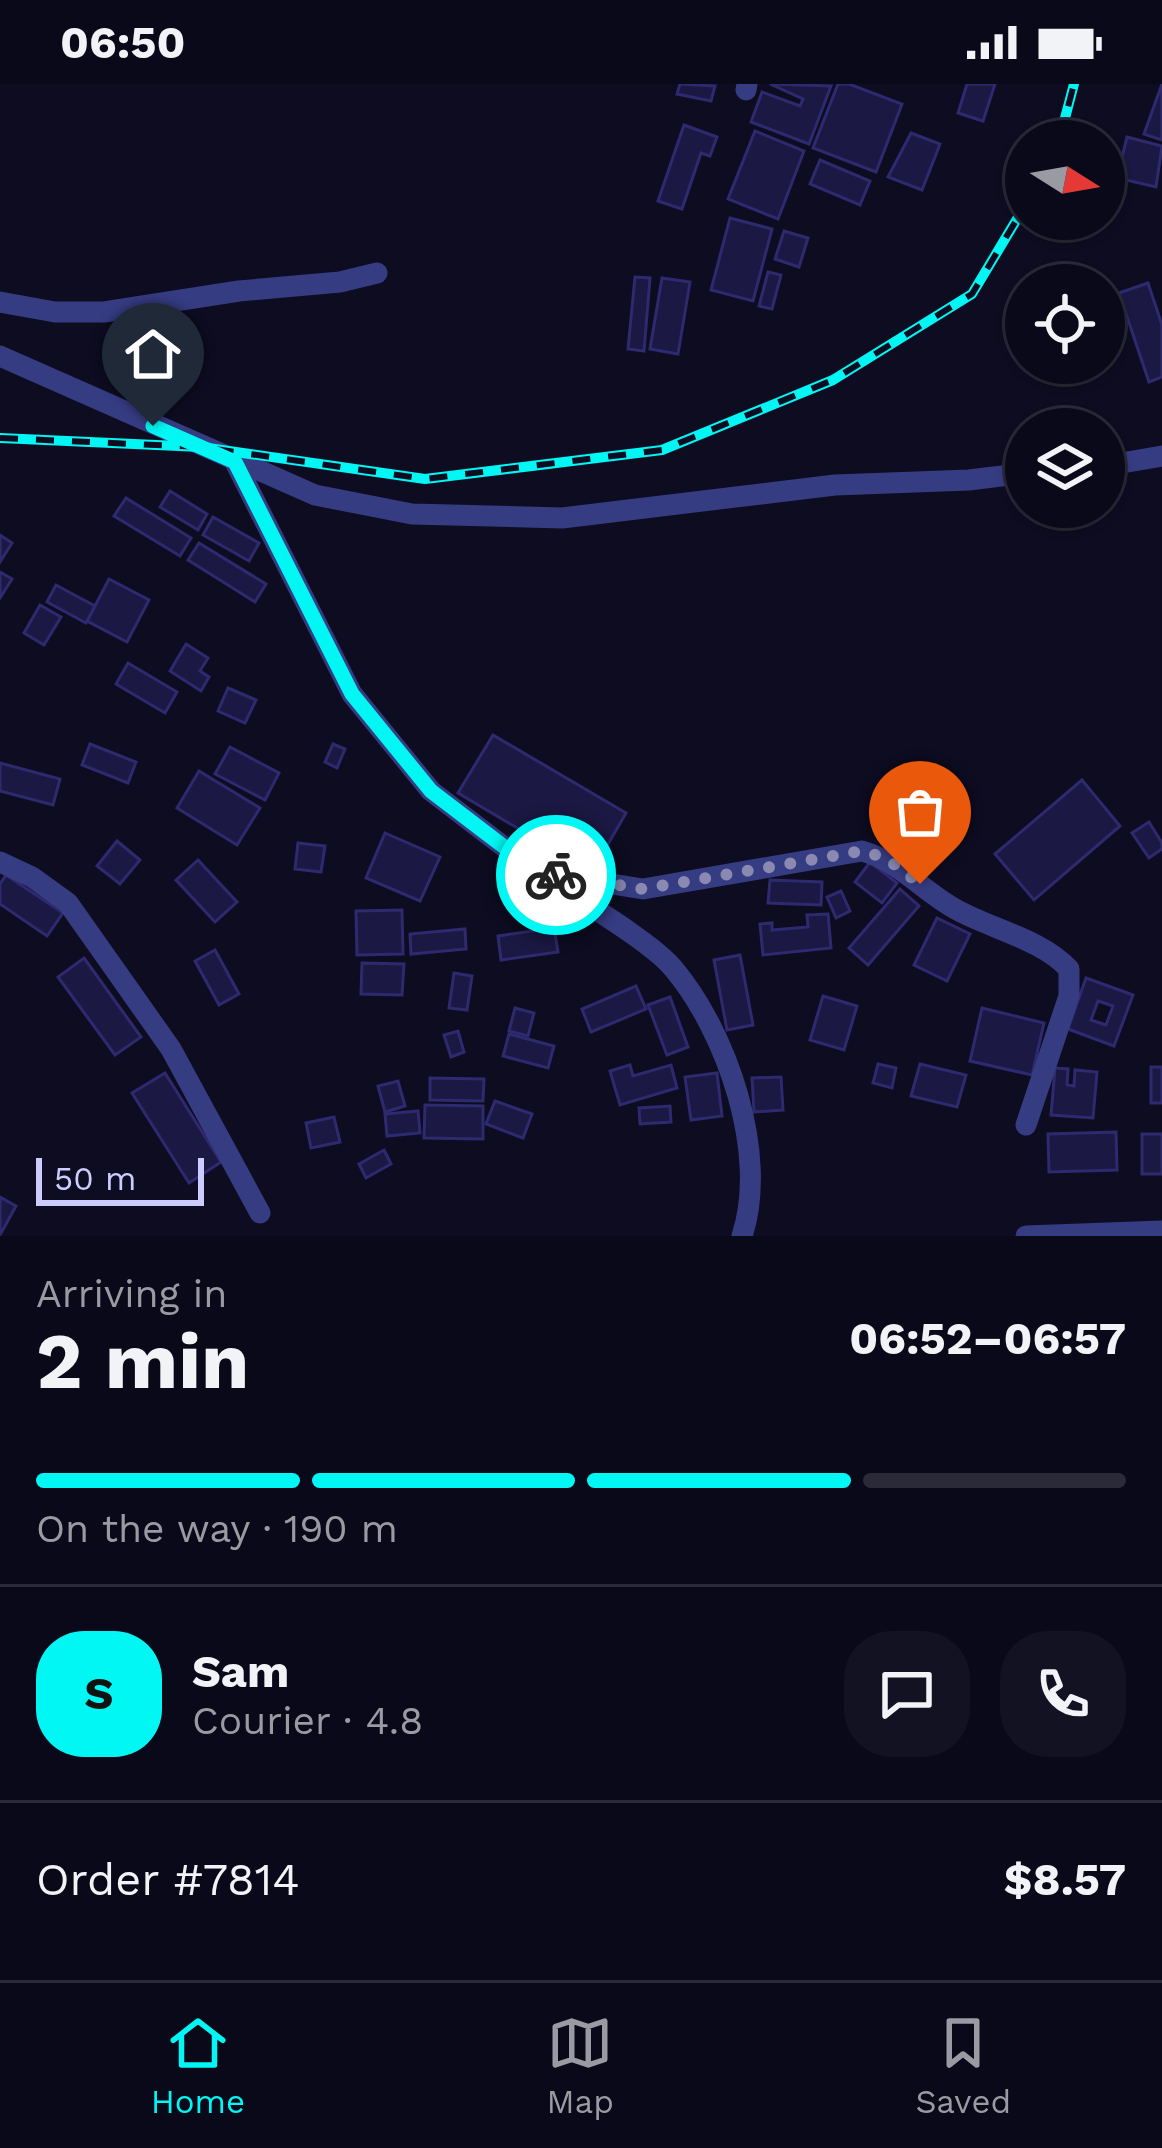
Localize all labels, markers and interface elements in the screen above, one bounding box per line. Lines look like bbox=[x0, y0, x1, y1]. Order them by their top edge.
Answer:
text: 06:50 bbox=[60, 16, 186, 69]
north arrow bbox=[1005, 120, 1125, 240]
map controls bbox=[1005, 120, 1125, 528]
button: locate bbox=[1005, 264, 1125, 384]
pin bbox=[102, 303, 204, 426]
icon: home bbox=[120, 321, 186, 387]
button: layers bbox=[1005, 408, 1125, 528]
pin bbox=[869, 761, 971, 884]
icon: bag bbox=[887, 779, 953, 845]
courier bbox=[496, 815, 616, 935]
icon: bike bbox=[523, 842, 589, 908]
scale bar bbox=[36, 1152, 204, 1205]
text: 50 m bbox=[54, 1159, 136, 1198]
text: Arriving in bbox=[36, 1271, 227, 1316]
text: 06:52–06:57 bbox=[849, 1312, 1126, 1365]
text: 2 min bbox=[36, 1315, 249, 1407]
text: On the way · 190 m bbox=[36, 1506, 398, 1551]
button: chat bbox=[844, 1631, 970, 1757]
button: phone bbox=[1000, 1631, 1126, 1757]
text: Sam bbox=[192, 1645, 289, 1698]
text: S bbox=[84, 1667, 114, 1720]
text: Courier · 4.8 bbox=[192, 1698, 423, 1743]
text: Order #7814 bbox=[36, 1853, 300, 1906]
text: $8.57 bbox=[1004, 1853, 1126, 1906]
tab: Home bbox=[151, 2010, 245, 2121]
tab: Map bbox=[547, 2010, 614, 2121]
tab: Saved bbox=[915, 2010, 1011, 2121]

